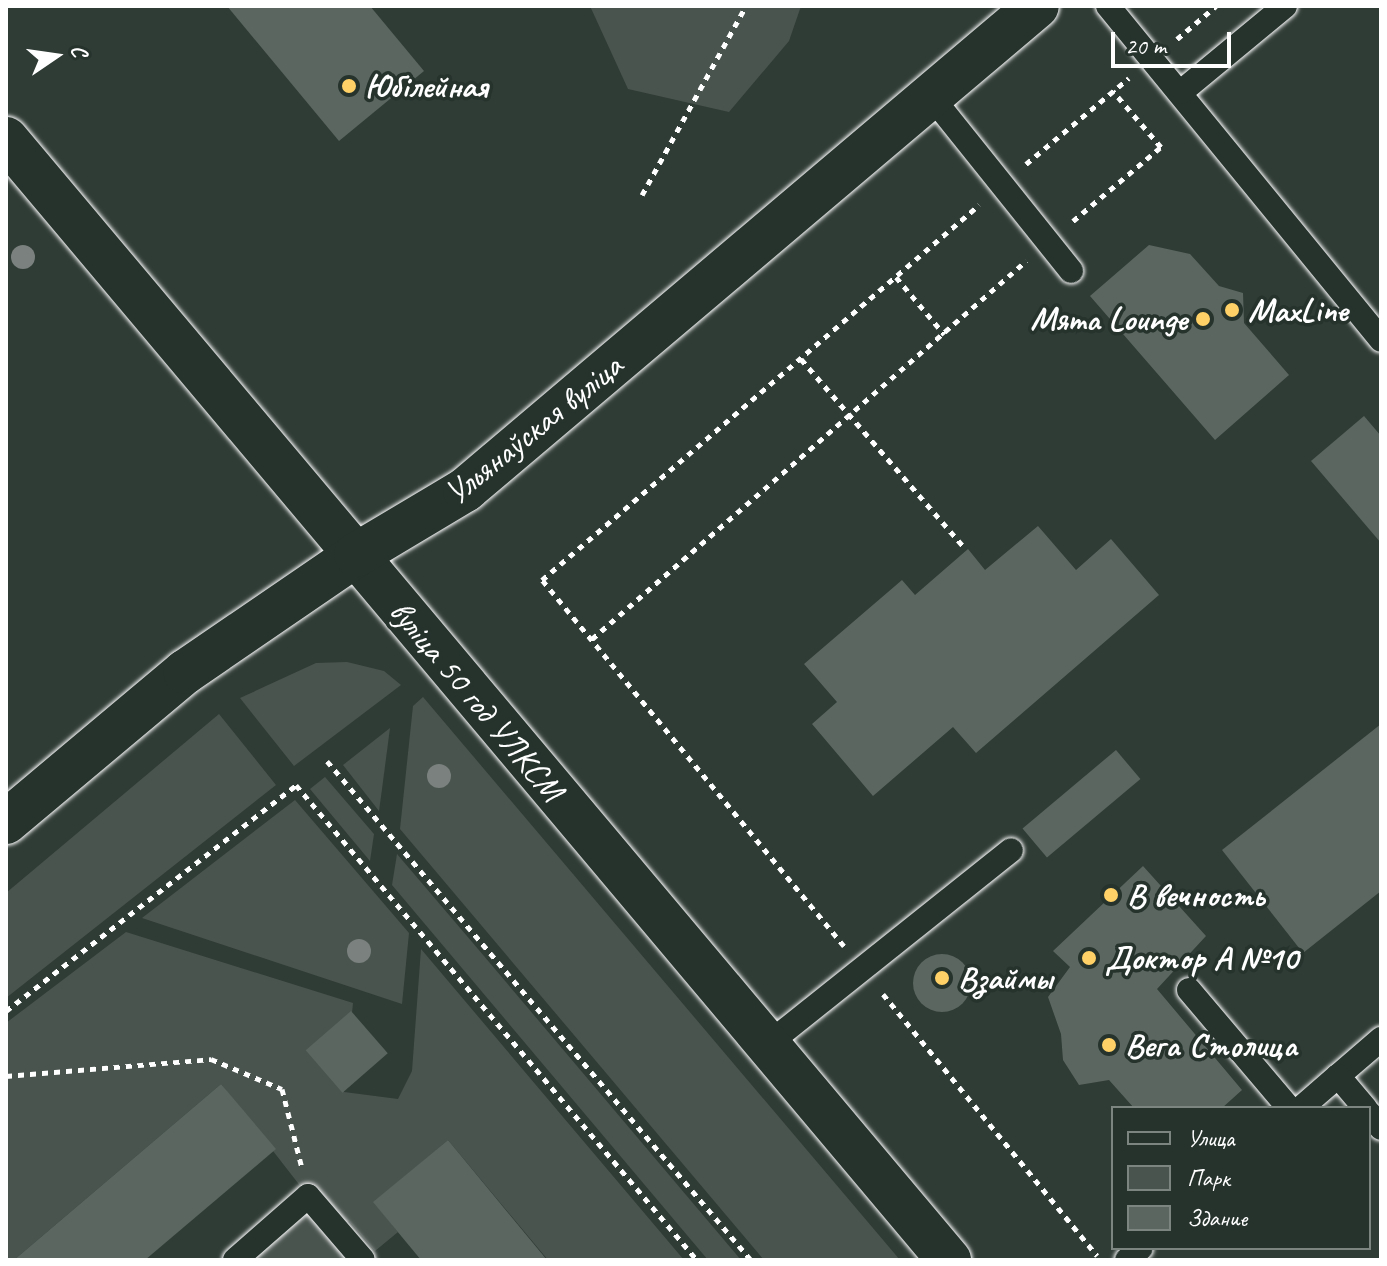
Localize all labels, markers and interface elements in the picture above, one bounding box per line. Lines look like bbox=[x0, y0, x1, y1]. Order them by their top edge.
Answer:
north arrow bbox=[16, 16, 96, 96]
scale bar bbox=[1115, 16, 1235, 66]
text: 20 m bbox=[1125, 31, 1166, 61]
text: С bbox=[65, 42, 94, 59]
place label: Юбілейная bbox=[365, 66, 488, 106]
marker: Юбілейная bbox=[340, 77, 358, 95]
place label: MaxLine bbox=[1248, 290, 1348, 330]
place label: Мята Lounge bbox=[1030, 299, 1187, 339]
marker: MaxLine bbox=[1223, 301, 1241, 319]
marker: Мята Lounge bbox=[1194, 310, 1212, 328]
street label: Ульянаўская вуліца bbox=[437, 346, 629, 512]
street label: вуліца 50 год УЛКСМ bbox=[381, 591, 573, 809]
place label: В вечность bbox=[1127, 875, 1264, 915]
marker: В вечность bbox=[1102, 886, 1120, 904]
place label: Доктор А №10 bbox=[1105, 938, 1298, 978]
marker: Доктор А №10 bbox=[1080, 949, 1098, 967]
place label: Взаймы bbox=[958, 958, 1053, 998]
marker: Взаймы bbox=[933, 969, 951, 987]
place label: Вега Столица bbox=[1125, 1025, 1294, 1065]
marker: Вега Столица bbox=[1100, 1036, 1118, 1054]
legend bbox=[1111, 1106, 1371, 1250]
text: Улица bbox=[1187, 1123, 1235, 1153]
text: Парк bbox=[1187, 1163, 1230, 1193]
text: Здание bbox=[1187, 1203, 1247, 1233]

